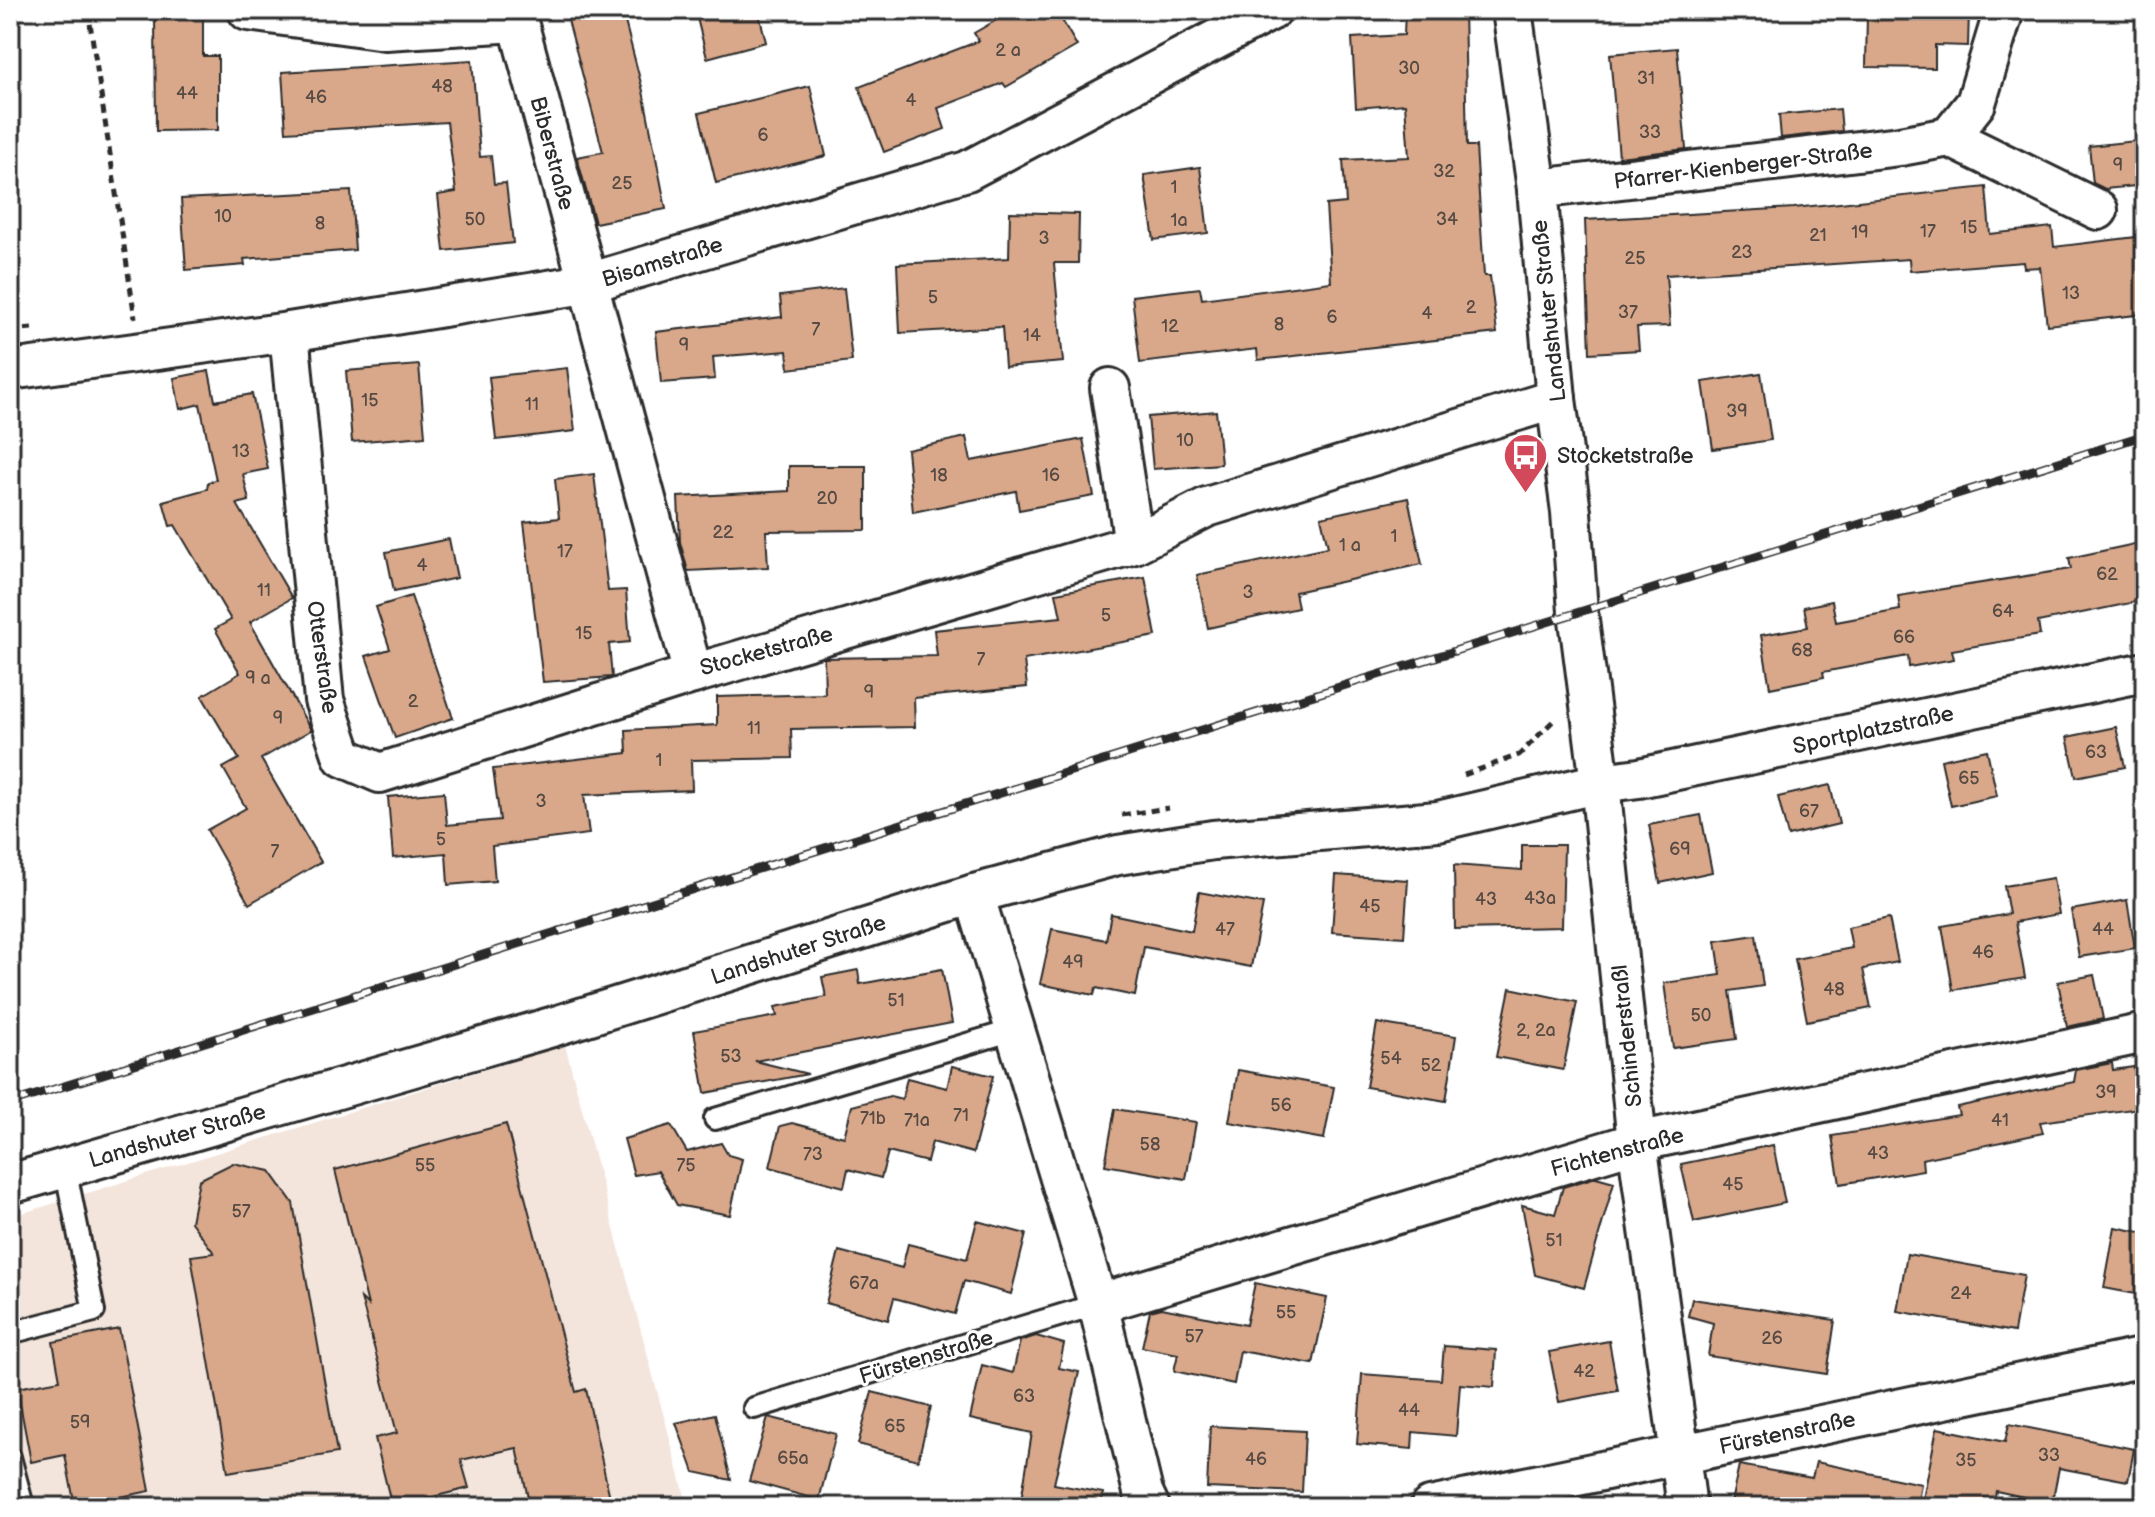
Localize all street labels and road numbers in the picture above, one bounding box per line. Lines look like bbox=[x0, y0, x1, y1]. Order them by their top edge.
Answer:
street label: Biberstraße bbox=[523, 94, 580, 213]
street label: Pfarrer-Kienberger-Straße bbox=[1612, 137, 1874, 196]
street label: Landshuter Straße bbox=[1527, 219, 1572, 403]
street label: Bisamstraße bbox=[599, 231, 726, 294]
street label: Otterstraße bbox=[300, 599, 343, 715]
street label: Stocketstraße bbox=[697, 621, 836, 682]
street label: Sportplatzstraße bbox=[1790, 700, 1956, 761]
street label: Landshuter Straße bbox=[707, 909, 889, 991]
street label: Schinderstraßl bbox=[1607, 963, 1648, 1108]
street label: Landshuter Straße bbox=[86, 1098, 269, 1175]
street label: Fichtenstraße bbox=[1548, 1122, 1687, 1183]
street label: Fürstenstraße bbox=[856, 1324, 997, 1391]
street label: Fürstenstraße bbox=[1717, 1406, 1858, 1461]

